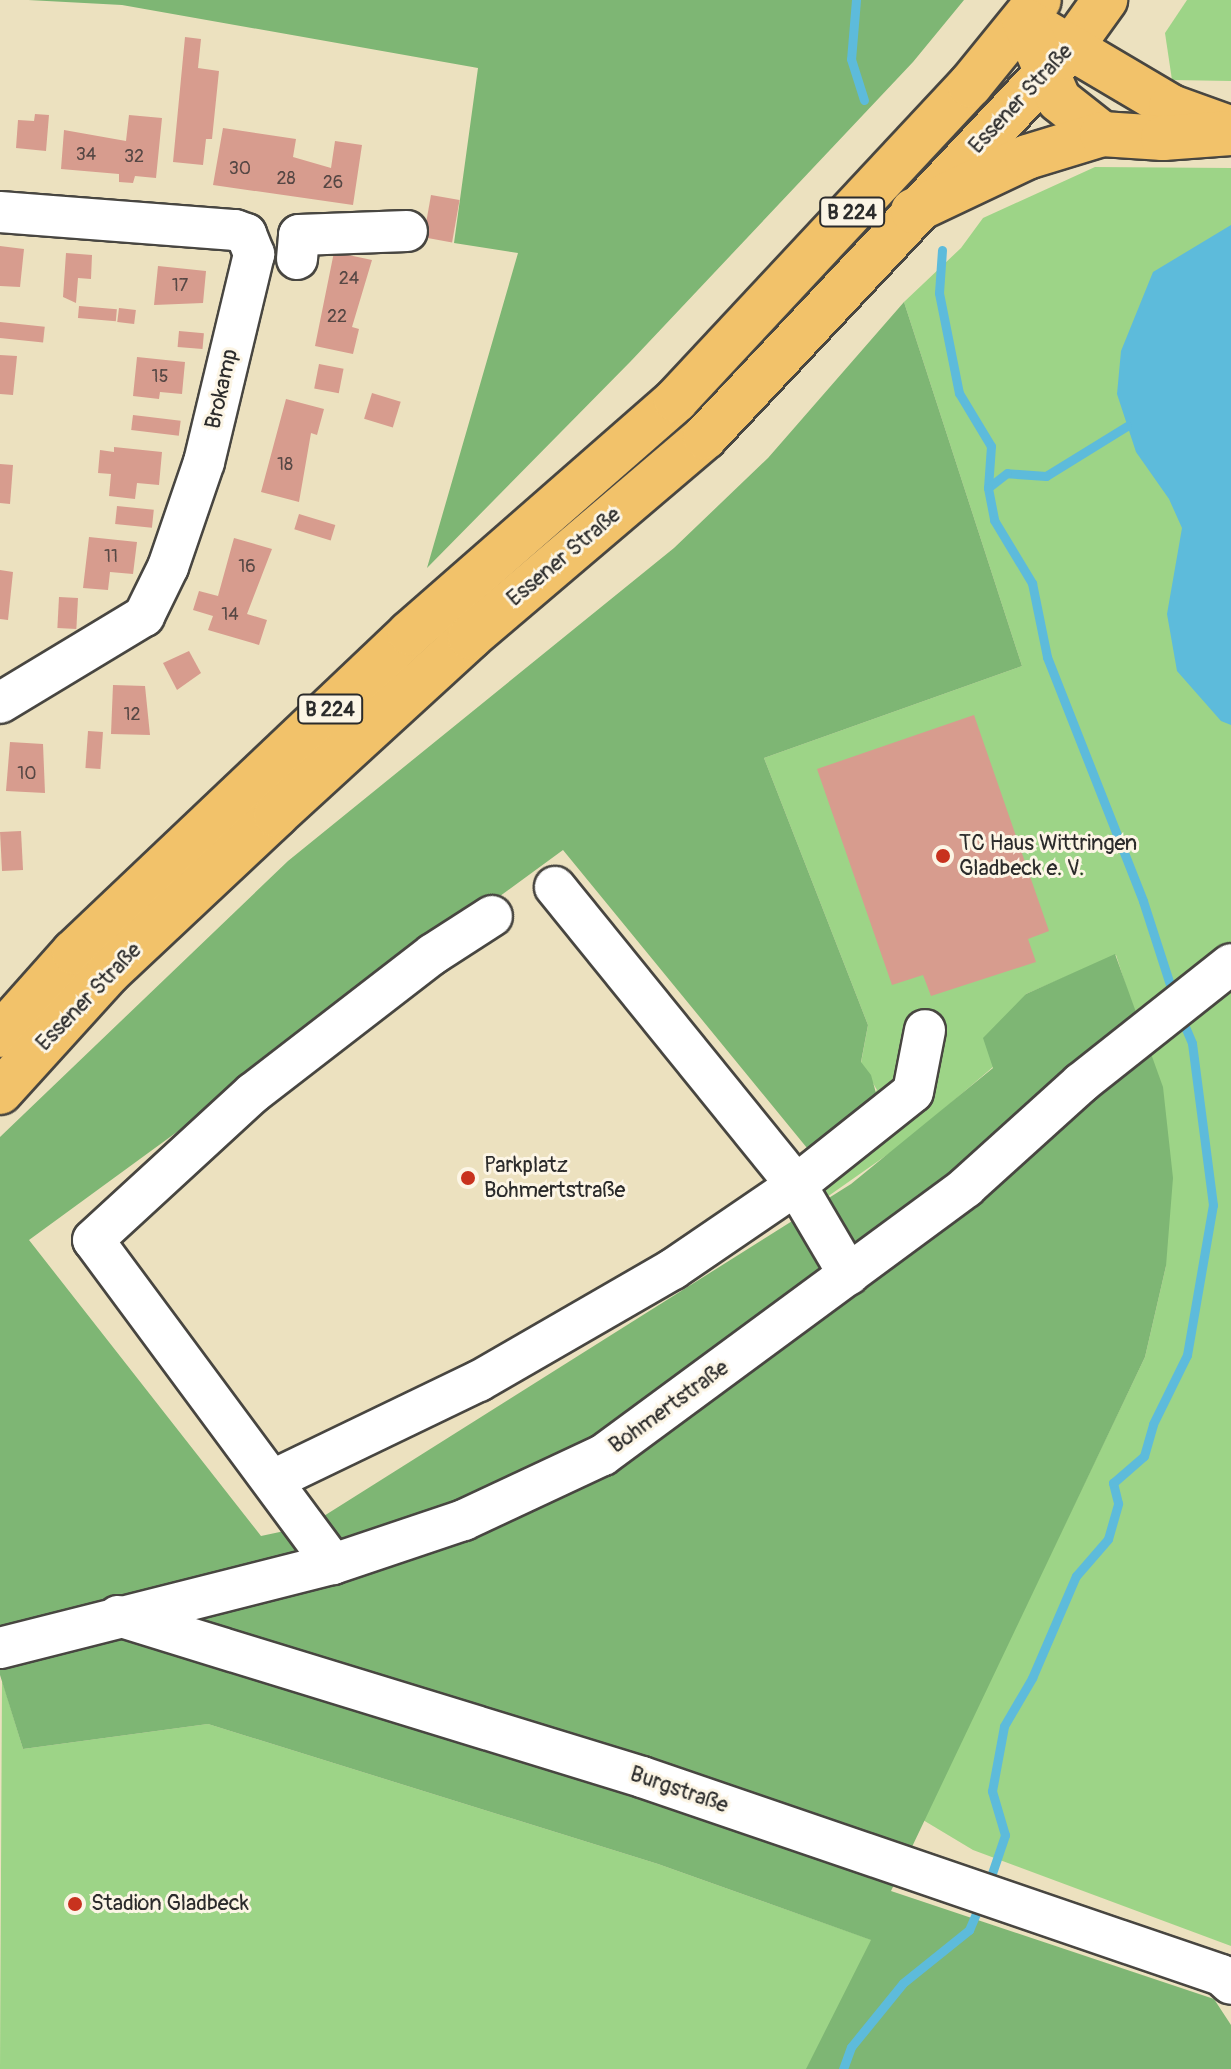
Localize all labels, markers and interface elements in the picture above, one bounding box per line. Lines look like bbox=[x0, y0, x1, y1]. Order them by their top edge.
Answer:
street label: Essener Straße bbox=[964, 39, 1078, 159]
house number: 34 bbox=[76, 144, 96, 166]
house number: 32 bbox=[124, 146, 144, 168]
house number: 30 bbox=[229, 158, 251, 180]
house number: 28 bbox=[276, 168, 296, 190]
house number: 26 bbox=[323, 172, 343, 194]
road number: B 224 bbox=[818, 196, 886, 228]
house number: 24 bbox=[339, 268, 359, 290]
house number: 17 bbox=[172, 275, 188, 297]
house number: 22 bbox=[327, 306, 347, 328]
street label: Brokamp bbox=[200, 347, 244, 431]
house number: 15 bbox=[152, 366, 168, 388]
house number: 18 bbox=[277, 454, 293, 476]
street label: Essener Straße bbox=[502, 502, 626, 612]
house number: 11 bbox=[104, 546, 118, 568]
house number: 16 bbox=[238, 556, 256, 578]
house number: 14 bbox=[221, 604, 239, 626]
road number: B 224 bbox=[296, 693, 364, 725]
house number: 12 bbox=[123, 704, 141, 726]
house number: 10 bbox=[17, 763, 37, 785]
place label: TC Haus Wittringen Gladbeck e. V. bbox=[959, 830, 1137, 882]
marker: TC Haus Wittringen Gladbeck e. V. bbox=[934, 847, 952, 865]
street label: Essener Straße bbox=[31, 937, 147, 1057]
place label: Parkplatz Bohmertstraße bbox=[484, 1152, 625, 1204]
marker: Parkplatz Bohmertstraße bbox=[459, 1169, 477, 1187]
street label: Bohmertstraße bbox=[604, 1355, 734, 1459]
street label: Burgstraße bbox=[626, 1761, 732, 1819]
place label: Stadion Gladbeck bbox=[91, 1891, 249, 1917]
marker: Stadion Gladbeck bbox=[66, 1895, 84, 1913]

